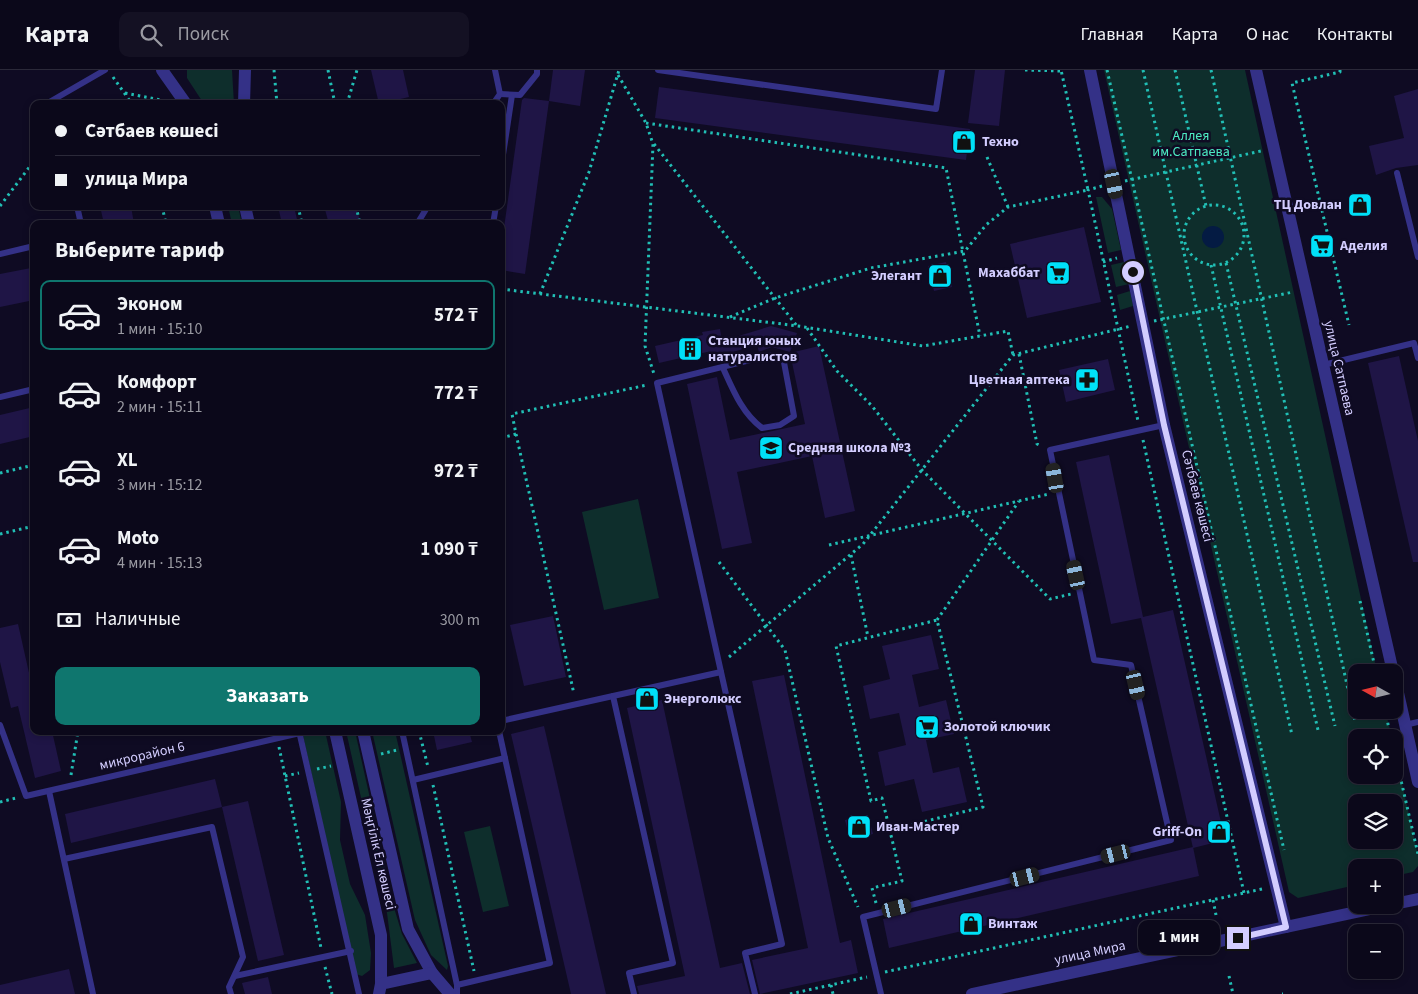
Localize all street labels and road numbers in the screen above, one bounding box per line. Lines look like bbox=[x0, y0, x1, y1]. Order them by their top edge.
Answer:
street label: улица Сатпаева bbox=[1318, 319, 1360, 417]
street label: Сәтбаев көшесі bbox=[1176, 448, 1218, 544]
street label: микрорайон 6 bbox=[97, 736, 187, 776]
street label: Мәңгілік Ел көшесі bbox=[355, 796, 401, 912]
street label: улица Мира bbox=[1053, 936, 1127, 970]

